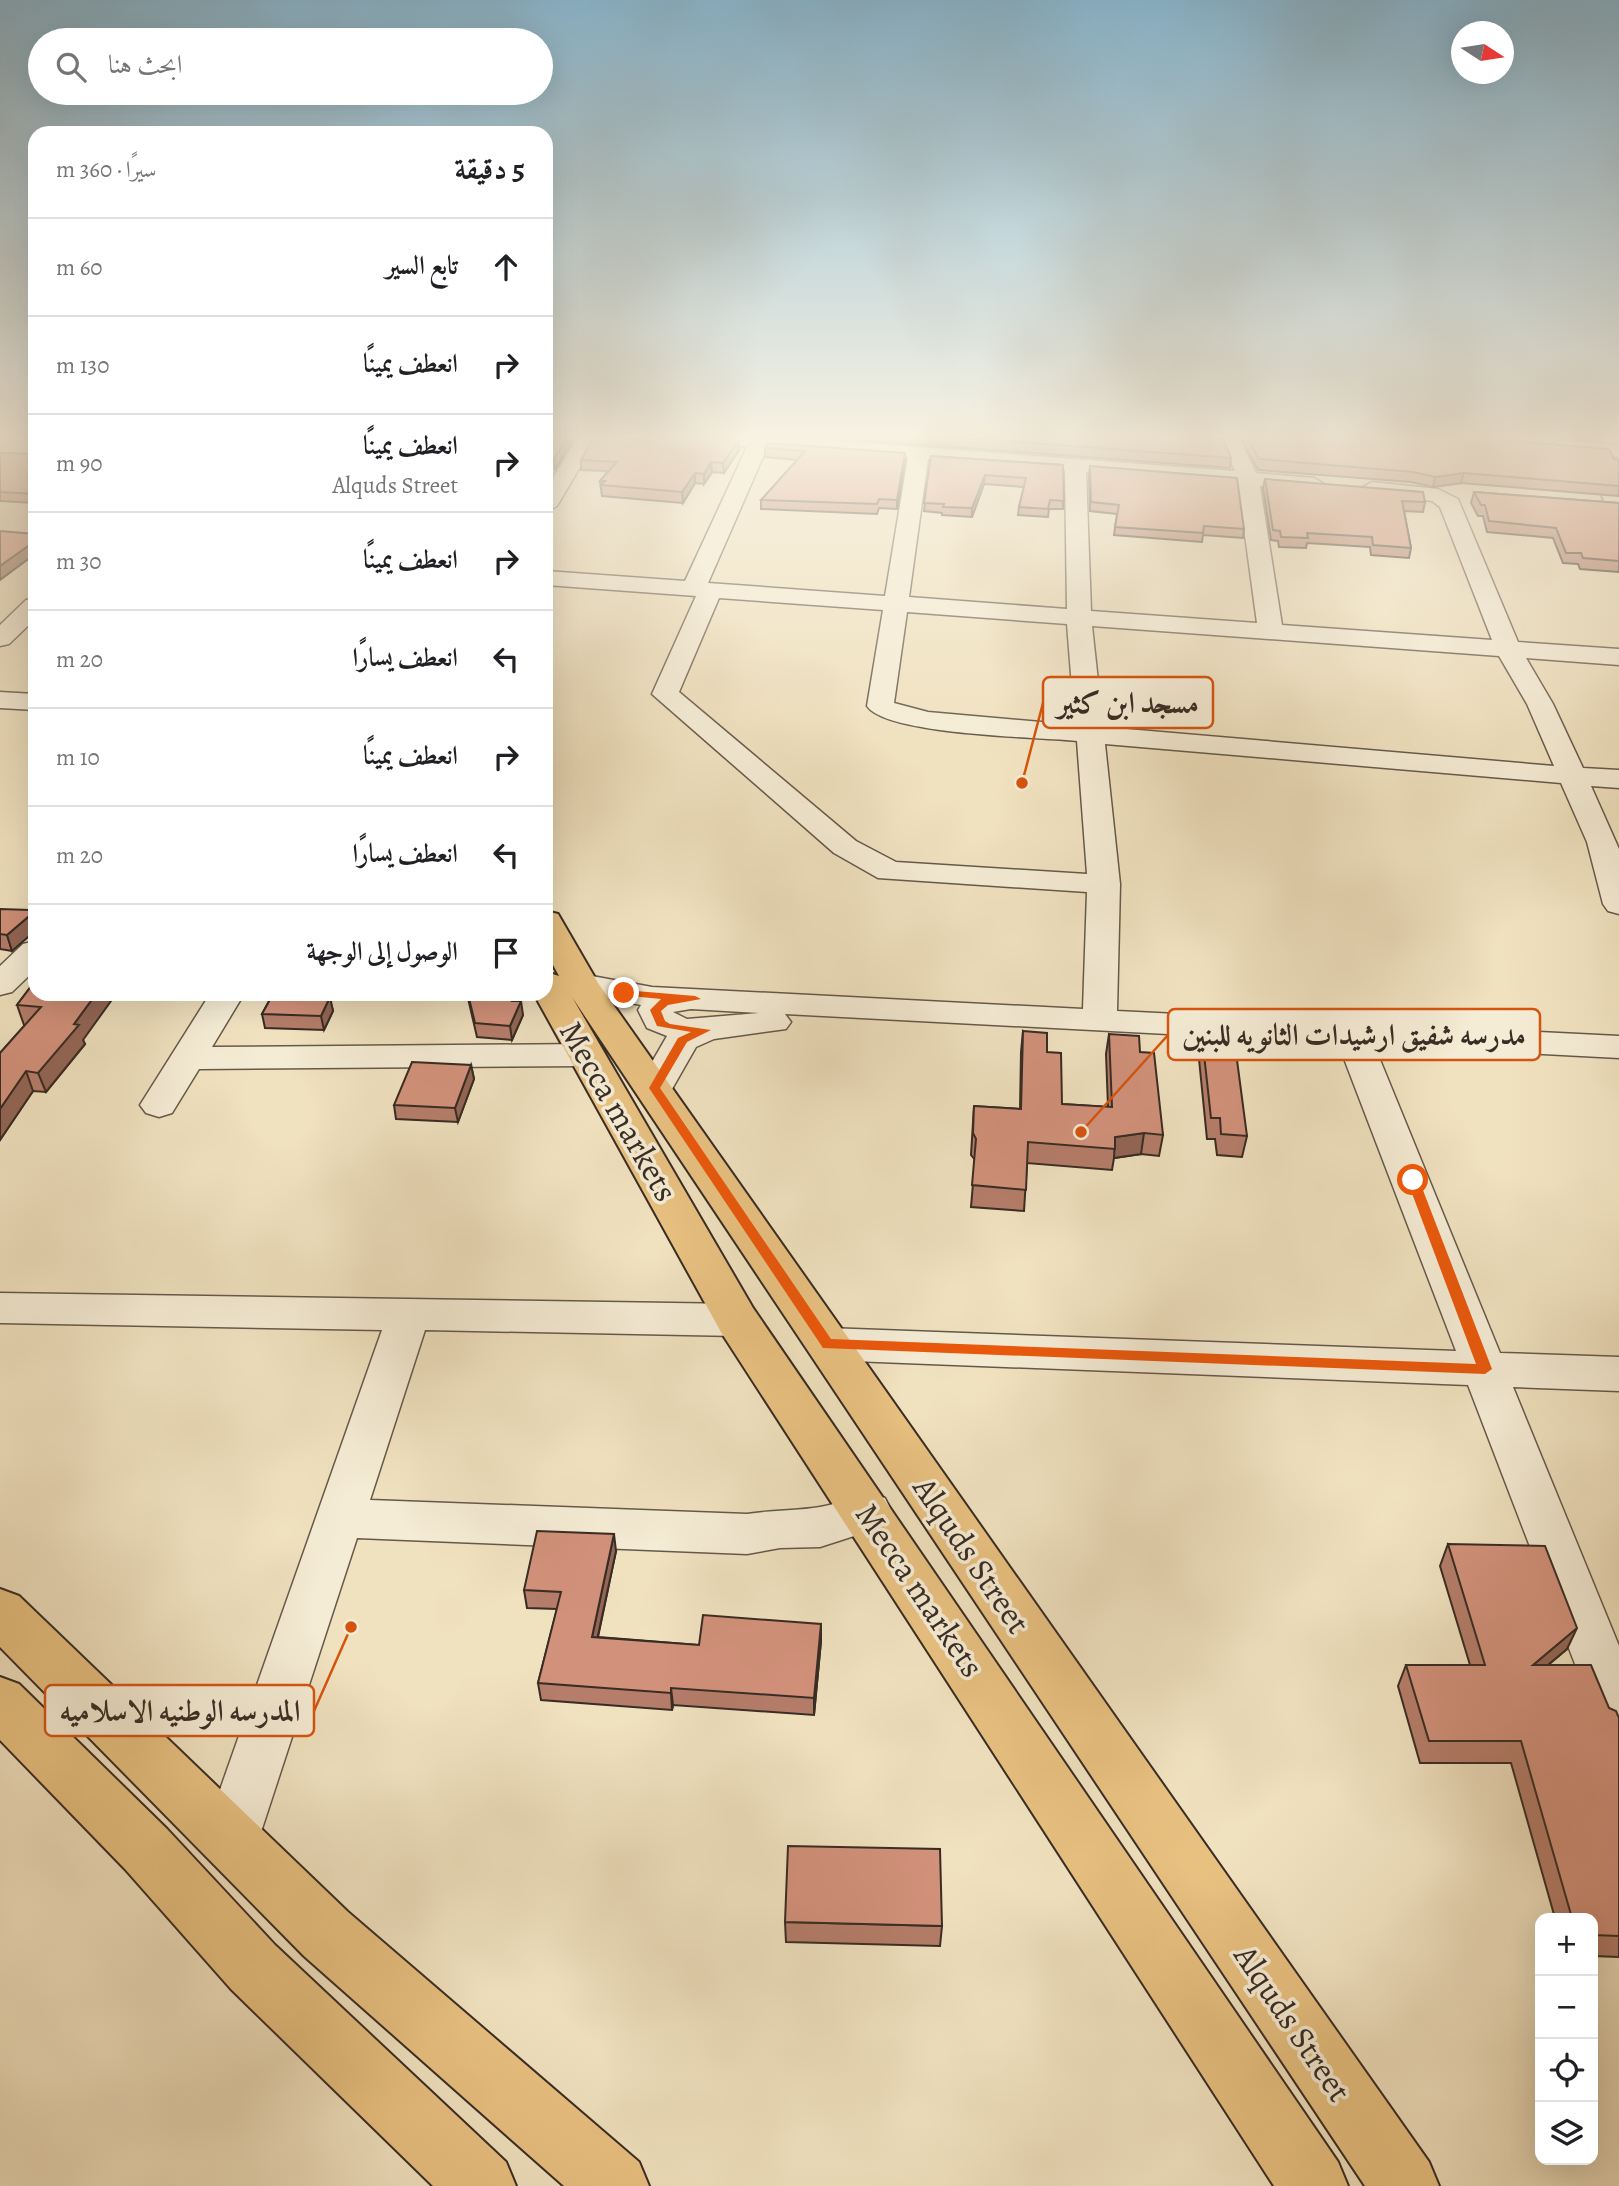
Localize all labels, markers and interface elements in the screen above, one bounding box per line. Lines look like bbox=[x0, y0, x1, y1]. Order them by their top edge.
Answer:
north arrow bbox=[1451, 21, 1514, 84]
search box bbox=[28, 28, 553, 105]
text: ابحث هنا bbox=[108, 47, 183, 82]
icon: search bbox=[52, 48, 90, 86]
text: 5 دقيقة bbox=[455, 149, 525, 189]
text: سيرًا · 360 m bbox=[56, 154, 157, 185]
text: تابع السير bbox=[386, 248, 458, 283]
icon: ahead bbox=[487, 248, 525, 286]
text: 60 m bbox=[56, 252, 103, 283]
text: انعطف يمينًا bbox=[363, 346, 458, 381]
icon: right bbox=[487, 346, 525, 384]
text: 130 m bbox=[56, 350, 109, 381]
text: انعطف يمينًا bbox=[363, 428, 458, 463]
icon: right bbox=[487, 444, 525, 482]
text: 90 m bbox=[56, 448, 102, 479]
text: Alquds Street bbox=[332, 470, 458, 501]
text: انعطف يمينًا bbox=[363, 542, 458, 577]
icon: right bbox=[487, 542, 525, 580]
text: 30 m bbox=[56, 546, 102, 577]
text: انعطف يسارًا bbox=[352, 640, 458, 675]
icon: left bbox=[487, 640, 525, 678]
text: 20 m bbox=[56, 644, 103, 675]
callout: مسجد ابن كثير bbox=[1043, 677, 1213, 728]
text: مسجد ابن كثير bbox=[1054, 683, 1199, 723]
text: انعطف يمينًا bbox=[363, 738, 458, 773]
icon: right bbox=[487, 738, 525, 776]
text: 10 m bbox=[56, 742, 100, 773]
text: انعطف يسارًا bbox=[352, 836, 458, 871]
icon: left bbox=[487, 836, 525, 874]
text: 20 m bbox=[56, 840, 103, 871]
text: الوصول إلى الوجهة bbox=[306, 934, 458, 969]
icon: arrive bbox=[487, 934, 525, 972]
route end bbox=[608, 977, 639, 1008]
callout: مدرسه شفيق ارشيدات الثانويه للبنين bbox=[1168, 1009, 1540, 1060]
street label: Mecca markets bbox=[549, 1013, 689, 1209]
text: مدرسه شفيق ارشيدات الثانويه للبنين bbox=[1182, 1015, 1526, 1055]
route start bbox=[1397, 1164, 1428, 1195]
street label: Alquds Street bbox=[902, 1467, 1041, 1642]
street label: Mecca markets bbox=[845, 1494, 995, 1686]
callout: المدرسه الوطنيه الاسلاميه bbox=[45, 1685, 314, 1736]
text: المدرسه الوطنيه الاسلاميه bbox=[59, 1691, 301, 1731]
map controls bbox=[1535, 1913, 1598, 2165]
button: + bbox=[1535, 1913, 1598, 1976]
street label: Alquds Street bbox=[1223, 1935, 1362, 2110]
button: − bbox=[1535, 1976, 1598, 2039]
button: locate bbox=[1535, 2039, 1598, 2102]
button: layers bbox=[1535, 2102, 1598, 2165]

